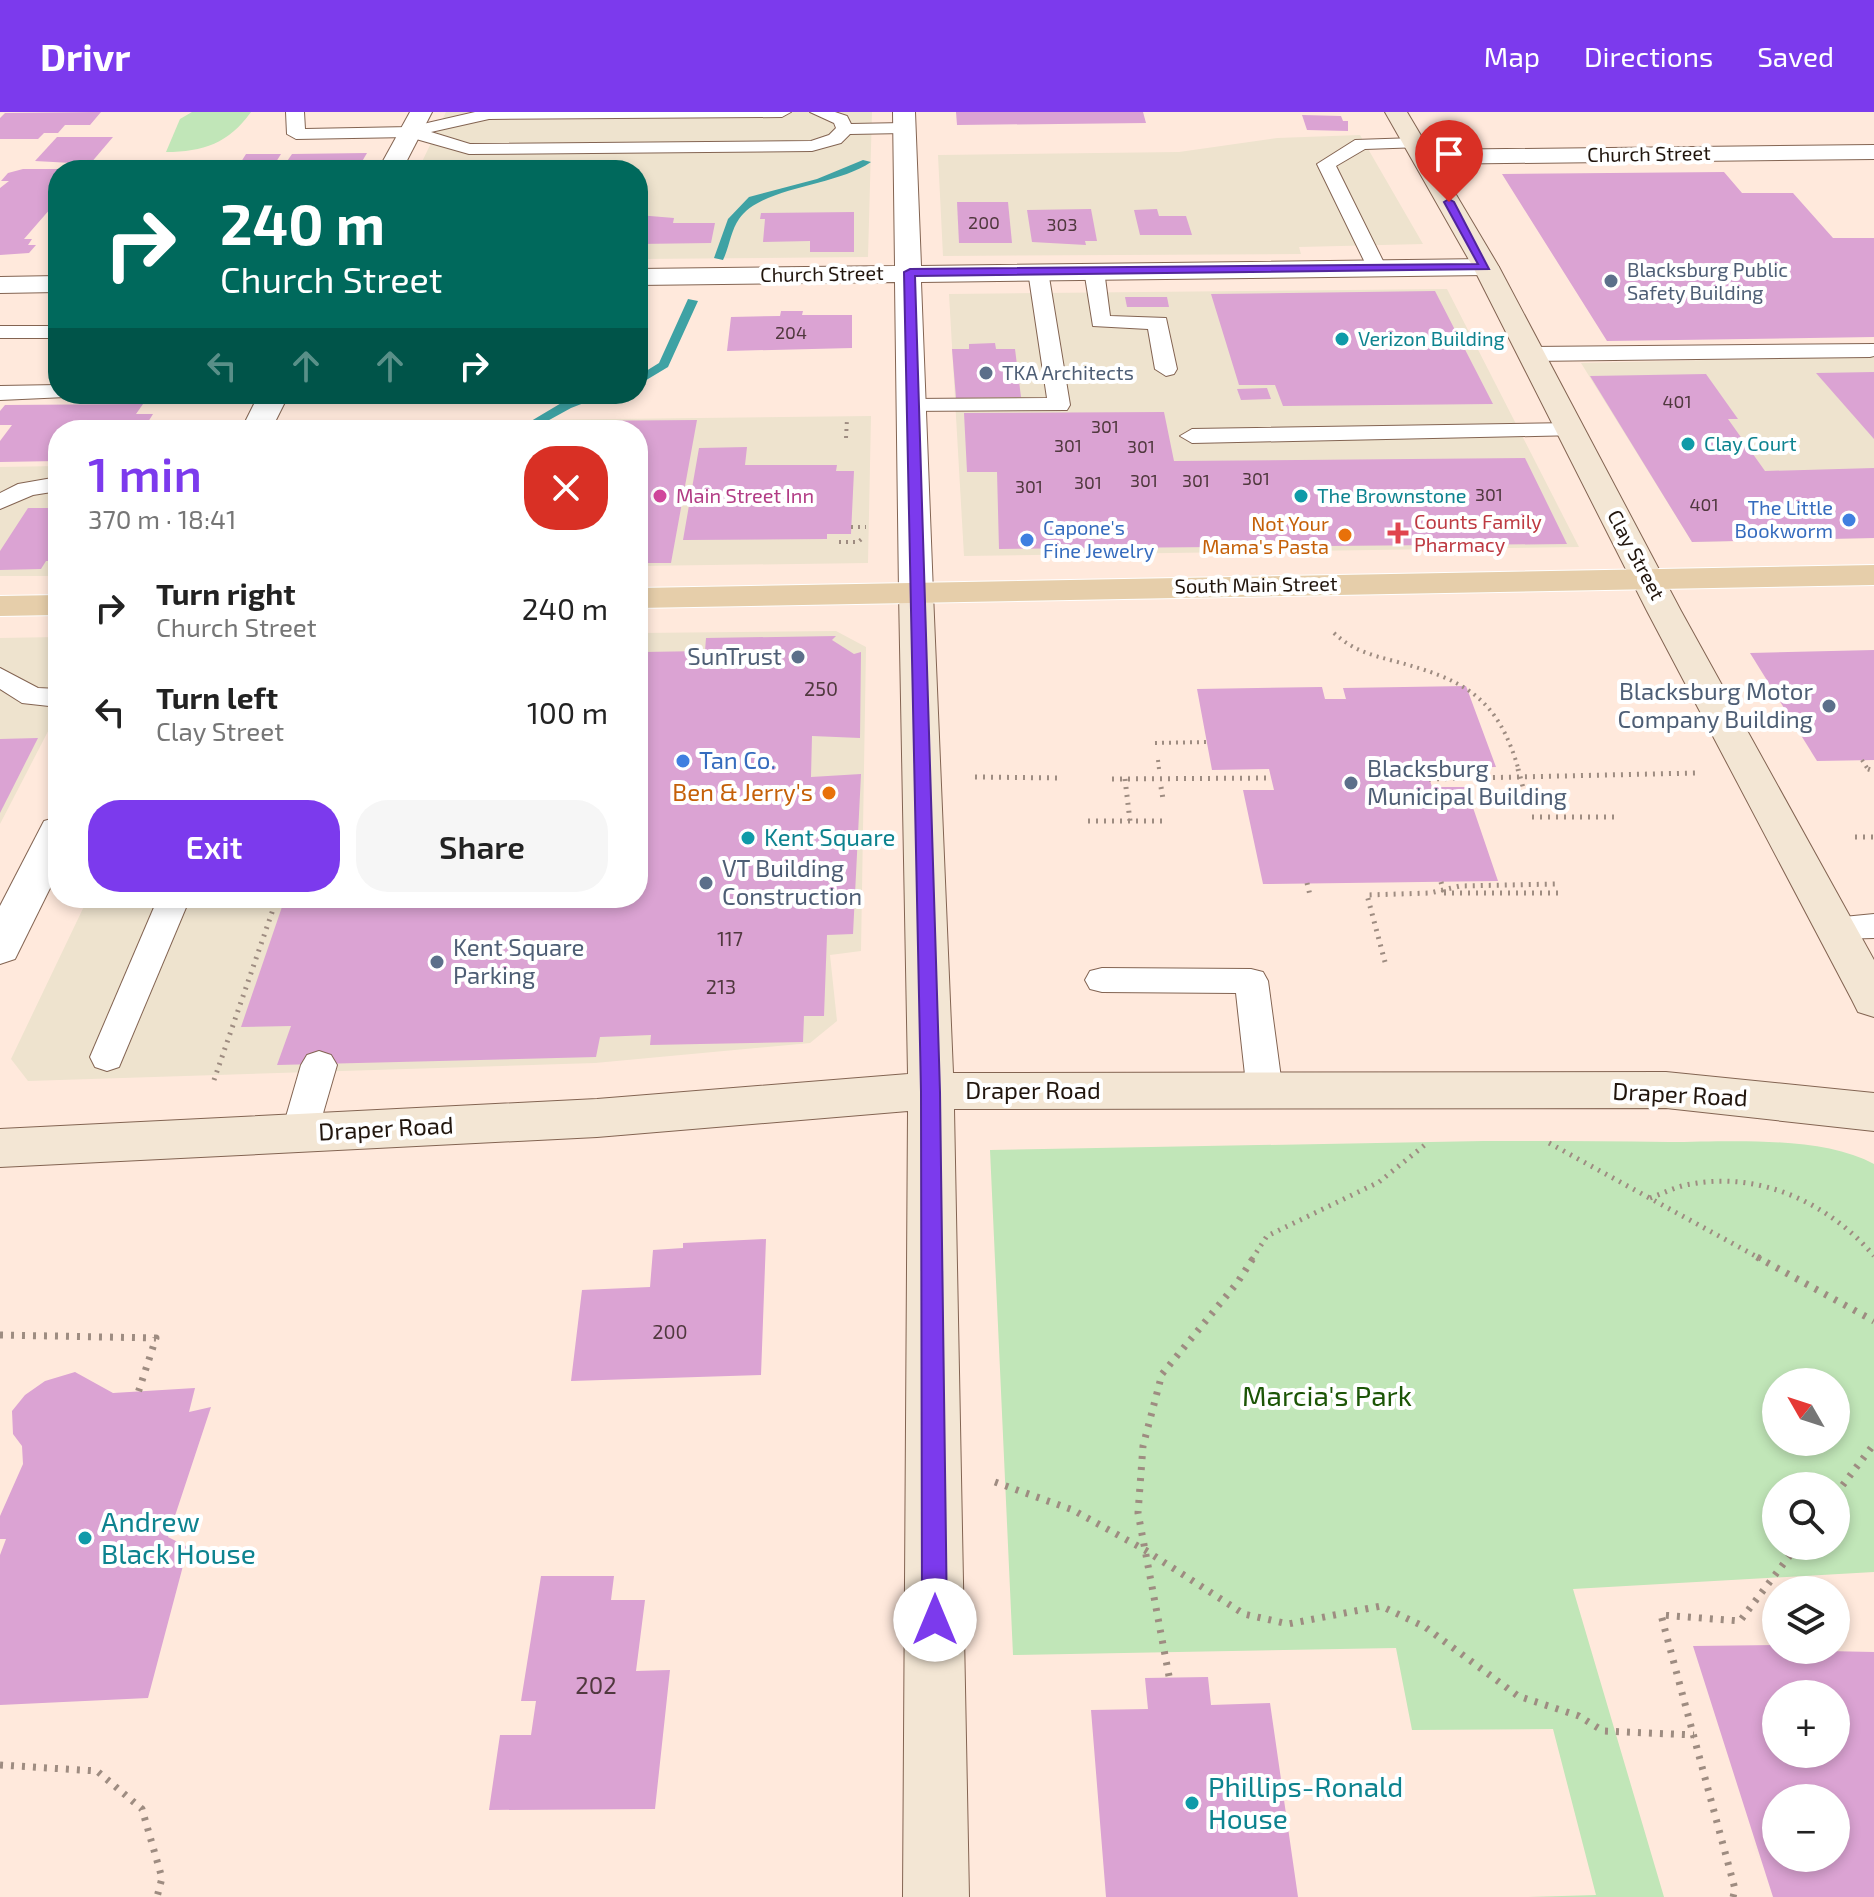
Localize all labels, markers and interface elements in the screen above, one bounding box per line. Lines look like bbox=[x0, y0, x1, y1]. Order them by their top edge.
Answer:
text: Drivr bbox=[40, 33, 130, 79]
text: Map bbox=[1484, 39, 1540, 73]
text: Directions bbox=[1584, 39, 1713, 73]
text: Saved bbox=[1757, 39, 1834, 73]
pin bbox=[1415, 120, 1483, 202]
icon: arrive bbox=[1427, 132, 1471, 176]
street label: Church Street bbox=[1587, 140, 1711, 166]
text: 240 m bbox=[220, 189, 385, 256]
icon: right bbox=[88, 192, 192, 296]
house number: 200 bbox=[968, 211, 1000, 233]
house number: 303 bbox=[1047, 213, 1077, 235]
text: Church Street bbox=[220, 257, 443, 300]
place label: Blacksburg Public Safety Building bbox=[1627, 257, 1788, 304]
street label: Church Street bbox=[760, 260, 884, 286]
marker: Blacksburg Public Safety Building bbox=[1602, 272, 1620, 290]
house number: 204 bbox=[775, 321, 807, 343]
place label: Verizon Building bbox=[1358, 326, 1505, 350]
marker: Verizon Building bbox=[1333, 330, 1351, 348]
icon: left bbox=[200, 344, 244, 388]
icon: ahead bbox=[284, 344, 328, 388]
icon: ahead bbox=[368, 344, 412, 388]
icon: right bbox=[452, 344, 496, 388]
place label: TKA Architects bbox=[1002, 360, 1134, 384]
marker: TKA Architects bbox=[977, 364, 995, 382]
house number: 401 bbox=[1662, 390, 1692, 412]
house number: 301 bbox=[1091, 415, 1119, 437]
place label: Clay Court bbox=[1704, 431, 1797, 455]
house number: 301 bbox=[1054, 434, 1082, 456]
house number: 301 bbox=[1127, 435, 1155, 457]
marker: Clay Court bbox=[1679, 435, 1697, 453]
text: 1 min bbox=[88, 444, 202, 502]
button: close bbox=[524, 446, 608, 530]
house number: 301 bbox=[1242, 467, 1270, 489]
house number: 301 bbox=[1130, 469, 1158, 491]
house number: 301 bbox=[1182, 469, 1210, 491]
house number: 301 bbox=[1074, 471, 1102, 493]
house number: 301 bbox=[1015, 475, 1043, 497]
place label: Main Street Inn bbox=[676, 483, 814, 507]
place label: The Brownstone bbox=[1317, 483, 1467, 507]
house number: 301 bbox=[1475, 483, 1503, 505]
marker: Main Street Inn bbox=[651, 487, 669, 505]
marker: The Brownstone bbox=[1292, 487, 1310, 505]
house number: 401 bbox=[1689, 493, 1719, 515]
place label: The Little Bookworm bbox=[1734, 495, 1833, 542]
text: 370 m · 18:41 bbox=[88, 503, 236, 534]
street label: Clay Street bbox=[1603, 505, 1671, 604]
place label: Counts Family Pharmacy bbox=[1414, 509, 1542, 556]
place label: Not Your Mama's Pasta bbox=[1202, 511, 1329, 558]
marker: The Little Bookworm bbox=[1840, 511, 1858, 529]
place label: Capone's Fine Jewelry bbox=[1043, 515, 1155, 562]
marker: Counts Family Pharmacy bbox=[1389, 524, 1407, 542]
marker: Not Your Mama's Pasta bbox=[1336, 526, 1354, 544]
marker: Capone's Fine Jewelry bbox=[1018, 531, 1036, 549]
street label: South Main Street bbox=[1174, 571, 1338, 597]
text: Turn right bbox=[156, 575, 296, 611]
icon: right bbox=[88, 586, 132, 630]
text: 240 m bbox=[522, 590, 608, 626]
text: Church Street bbox=[156, 611, 317, 642]
place label: SunTrust bbox=[687, 641, 782, 670]
marker: SunTrust bbox=[789, 648, 807, 666]
house number: 250 bbox=[804, 676, 838, 700]
place label: Blacksburg Motor Company Building bbox=[1617, 676, 1813, 733]
text: Turn left bbox=[156, 679, 278, 715]
icon: left bbox=[88, 690, 132, 734]
text: 100 m bbox=[527, 694, 608, 730]
marker: Blacksburg Motor Company Building bbox=[1820, 697, 1838, 715]
text: Clay Street bbox=[156, 715, 284, 746]
place label: Tan Co. bbox=[699, 745, 776, 774]
marker: Tan Co. bbox=[674, 752, 692, 770]
place label: Blacksburg Municipal Building bbox=[1367, 753, 1567, 810]
marker: Blacksburg Municipal Building bbox=[1342, 774, 1360, 792]
place label: Ben & Jerry's bbox=[672, 777, 813, 806]
marker: Ben & Jerry's bbox=[820, 784, 838, 802]
button: Exit bbox=[88, 800, 340, 892]
button: Share bbox=[356, 800, 608, 892]
place label: Kent Square bbox=[764, 822, 895, 851]
marker: Kent Square bbox=[739, 829, 757, 847]
place label: VT Building Construction bbox=[722, 853, 862, 910]
marker: VT Building Construction bbox=[697, 874, 715, 892]
house number: 117 bbox=[717, 926, 743, 950]
place label: Kent Square Parking bbox=[453, 932, 584, 989]
marker: Kent Square Parking bbox=[428, 953, 446, 971]
house number: 213 bbox=[706, 974, 736, 998]
street label: Draper Road bbox=[965, 1075, 1101, 1104]
street label: Draper Road bbox=[1612, 1075, 1748, 1112]
street label: Draper Road bbox=[318, 1109, 454, 1146]
house number: 200 bbox=[652, 1319, 688, 1343]
north arrow bbox=[1762, 1368, 1850, 1456]
map controls bbox=[1762, 1368, 1850, 1872]
park label: Marcia's Park bbox=[1242, 1378, 1412, 1412]
button: search bbox=[1762, 1472, 1850, 1560]
place label: Andrew Black House bbox=[101, 1504, 256, 1570]
marker: Andrew Black House bbox=[76, 1529, 94, 1547]
button: layers bbox=[1762, 1576, 1850, 1664]
position arrow bbox=[893, 1578, 977, 1662]
house number: 202 bbox=[575, 1670, 617, 1699]
button: + bbox=[1762, 1680, 1850, 1768]
place label: Phillips-Ronald House bbox=[1208, 1769, 1403, 1835]
button: − bbox=[1762, 1784, 1850, 1872]
marker: Phillips-Ronald House bbox=[1183, 1794, 1201, 1812]

